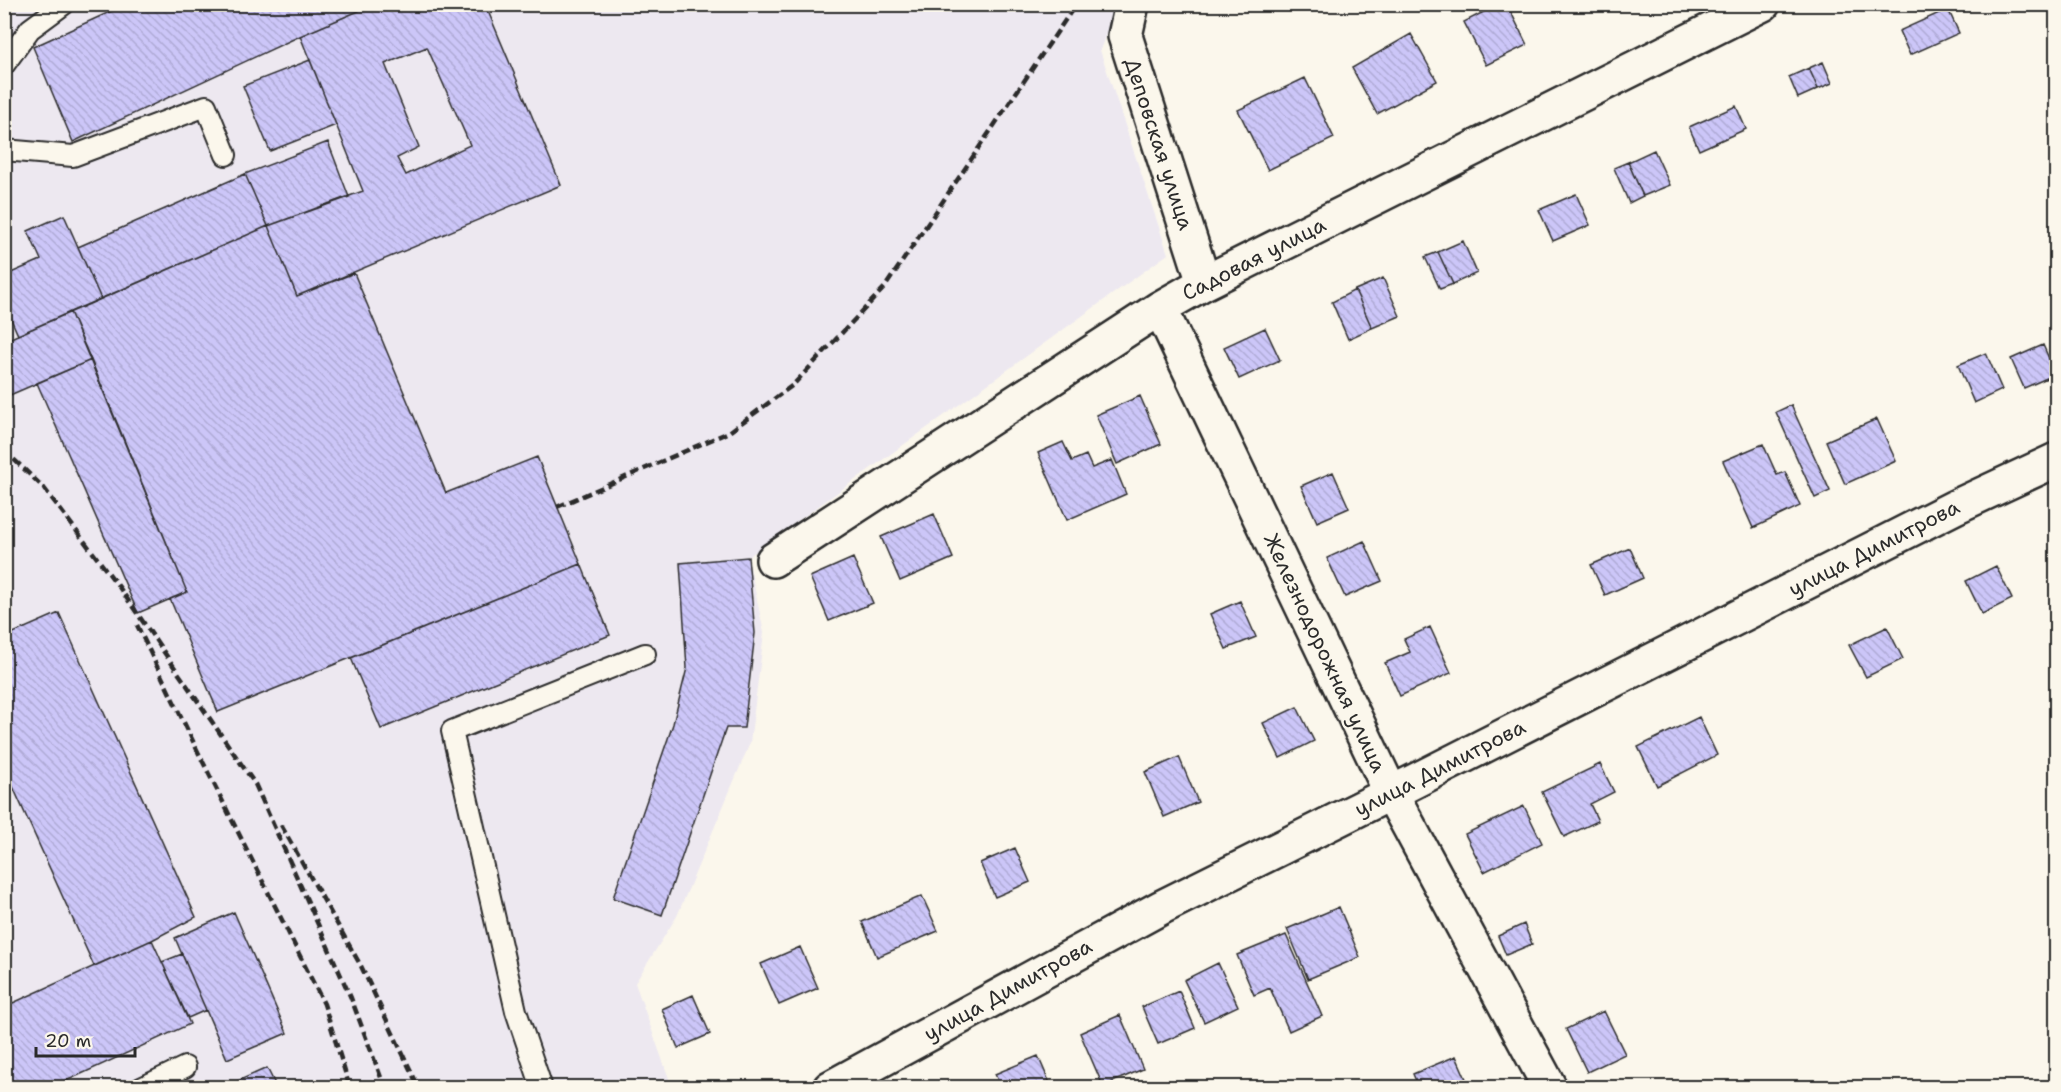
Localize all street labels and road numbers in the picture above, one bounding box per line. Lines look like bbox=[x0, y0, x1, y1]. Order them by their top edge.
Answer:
street label: Деповская улица bbox=[1118, 54, 1200, 234]
street label: Садовая улица bbox=[1177, 211, 1331, 307]
street label: улица Димитрова bbox=[1784, 493, 1964, 603]
street label: Железнодорожная улица bbox=[1257, 529, 1393, 777]
street label: улица Димитрова bbox=[1350, 713, 1530, 823]
street label: улица Димитрова bbox=[919, 932, 1097, 1048]

